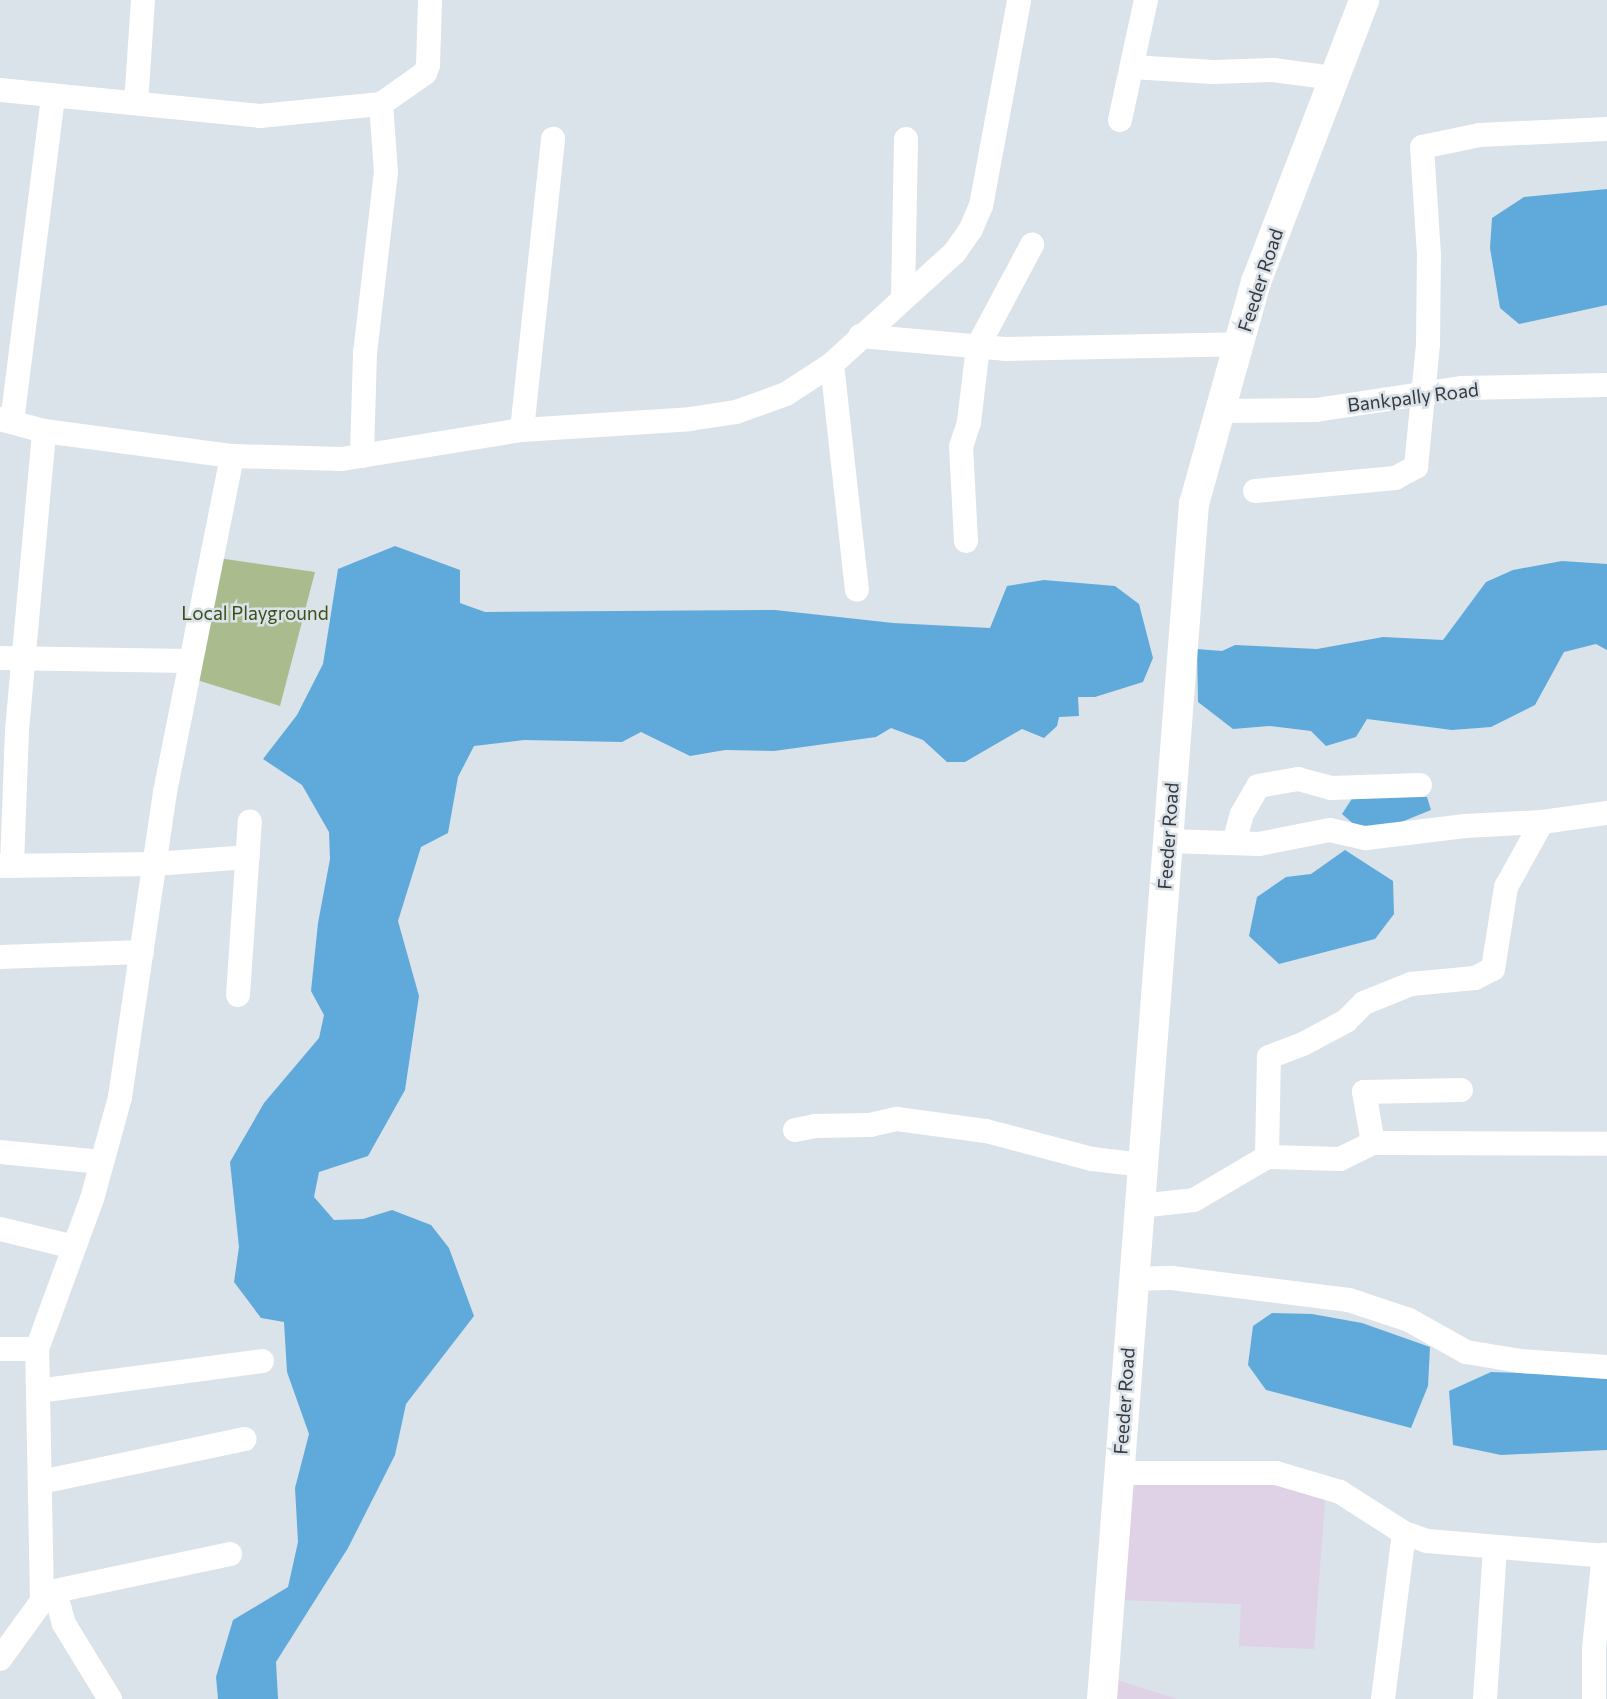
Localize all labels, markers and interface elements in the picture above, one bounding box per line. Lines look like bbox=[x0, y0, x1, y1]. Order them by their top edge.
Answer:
street label: Feeder Road bbox=[1233, 226, 1287, 334]
street label: Bankpally Road bbox=[1346, 378, 1480, 416]
park label: Local Playground bbox=[181, 602, 329, 624]
street label: Feeder Road bbox=[1153, 782, 1183, 890]
street label: Feeder Road bbox=[1109, 1347, 1139, 1455]

